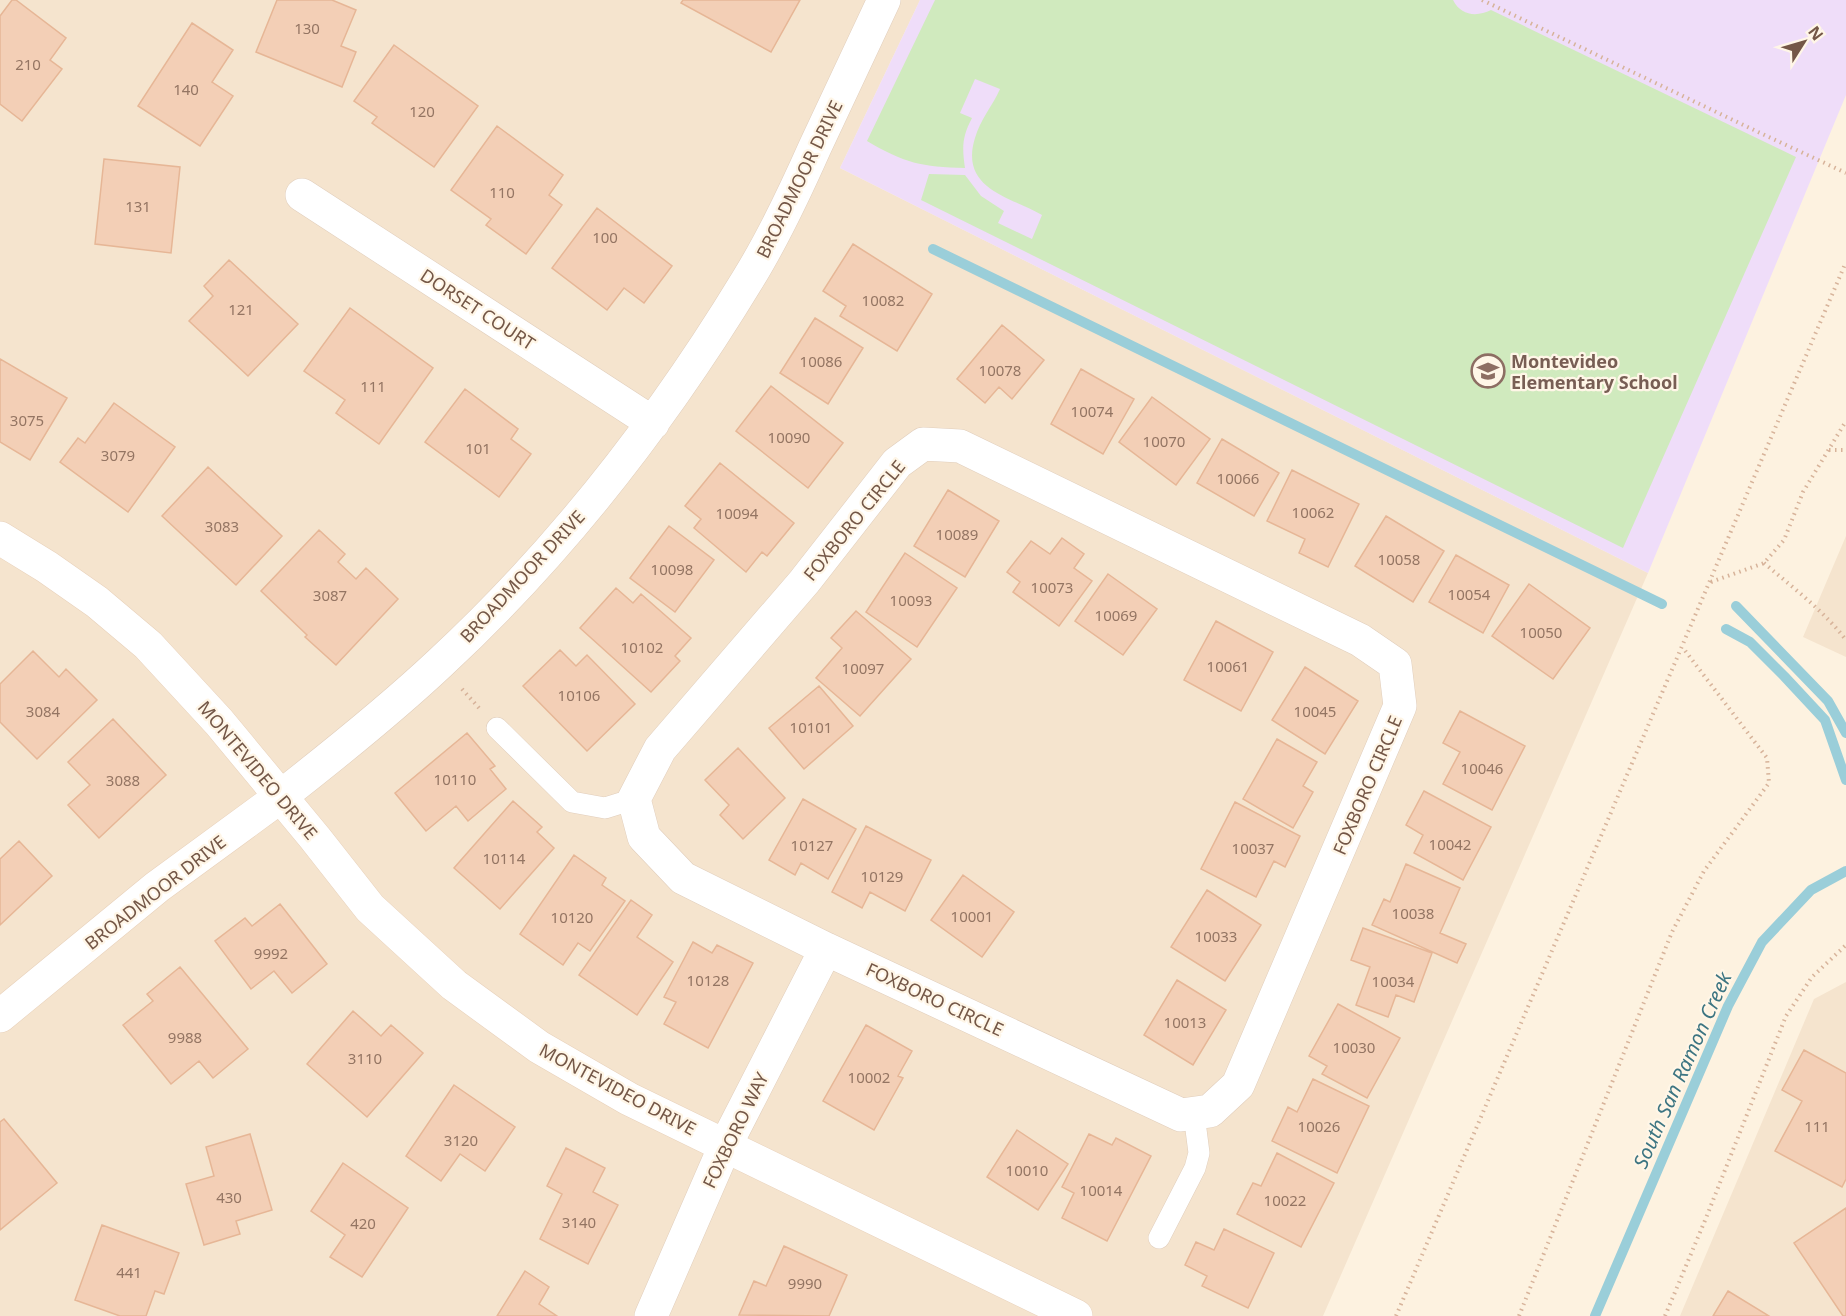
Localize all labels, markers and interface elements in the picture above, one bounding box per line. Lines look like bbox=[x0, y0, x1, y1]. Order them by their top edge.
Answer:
north arrow bbox=[1774, 12, 1834, 72]
house number: 130 bbox=[294, 18, 320, 38]
text: N bbox=[1803, 21, 1829, 45]
house number: 210 bbox=[15, 54, 41, 74]
house number: 140 bbox=[173, 79, 199, 99]
street label: BROADMOOR DRIVE bbox=[750, 96, 848, 262]
house number: 120 bbox=[409, 101, 435, 121]
house number: 110 bbox=[489, 182, 515, 202]
house number: 131 bbox=[125, 196, 151, 216]
house number: 100 bbox=[592, 227, 618, 247]
street label: DORSET COURT bbox=[416, 263, 540, 355]
house number: 10082 bbox=[862, 290, 904, 310]
house number: 121 bbox=[228, 299, 254, 319]
place label: Montevideo Elementary School bbox=[1511, 349, 1678, 394]
house number: 10086 bbox=[800, 351, 842, 371]
school or university icon: Montevideo Elementary School bbox=[1470, 353, 1506, 389]
house number: 10078 bbox=[979, 360, 1021, 380]
house number: 111 bbox=[360, 376, 386, 396]
house number: 10074 bbox=[1071, 401, 1114, 421]
house number: 3075 bbox=[10, 410, 44, 430]
house number: 10090 bbox=[768, 427, 810, 447]
house number: 10070 bbox=[1143, 431, 1185, 451]
house number: 101 bbox=[465, 438, 491, 458]
house number: 3079 bbox=[101, 445, 135, 465]
street label: FOXBORO CIRCLE bbox=[798, 455, 910, 585]
house number: 10066 bbox=[1217, 468, 1259, 488]
house number: 10062 bbox=[1292, 502, 1334, 522]
house number: 10094 bbox=[716, 503, 759, 523]
street label: BROADMOOR DRIVE bbox=[454, 505, 590, 647]
house number: 3083 bbox=[205, 516, 239, 536]
house number: 10089 bbox=[936, 524, 978, 544]
house number: 10058 bbox=[1378, 549, 1420, 569]
house number: 10098 bbox=[651, 559, 693, 579]
house number: 10073 bbox=[1031, 577, 1073, 597]
house number: 10054 bbox=[1448, 584, 1491, 604]
house number: 3087 bbox=[313, 585, 347, 605]
house number: 10093 bbox=[890, 590, 932, 610]
house number: 10069 bbox=[1095, 605, 1137, 625]
house number: 10050 bbox=[1520, 622, 1562, 642]
house number: 10102 bbox=[621, 637, 663, 657]
house number: 10061 bbox=[1207, 656, 1249, 676]
house number: 10097 bbox=[842, 658, 884, 678]
house number: 10106 bbox=[558, 685, 600, 705]
street label: MONTEVIDEO DRIVE bbox=[193, 696, 323, 844]
house number: 3084 bbox=[26, 701, 61, 721]
house number: 10045 bbox=[1294, 701, 1336, 721]
street label: FOXBORO CIRCLE bbox=[1327, 712, 1407, 858]
house number: 10101 bbox=[790, 717, 832, 737]
house number: 10046 bbox=[1461, 758, 1503, 778]
house number: 10110 bbox=[434, 769, 476, 789]
house number: 3088 bbox=[106, 770, 140, 790]
street label: BROADMOOR DRIVE bbox=[80, 829, 230, 955]
house number: 10042 bbox=[1429, 834, 1471, 854]
house number: 10127 bbox=[791, 835, 833, 855]
house number: 10037 bbox=[1232, 838, 1274, 858]
house number: 10114 bbox=[483, 848, 526, 868]
house number: 10129 bbox=[861, 866, 903, 886]
house number: 10038 bbox=[1392, 903, 1434, 923]
house number: 10001 bbox=[951, 906, 993, 926]
house number: 10120 bbox=[551, 907, 593, 927]
house number: 10033 bbox=[1195, 926, 1237, 946]
house number: 9992 bbox=[254, 943, 288, 963]
street label: FOXBORO CIRCLE bbox=[863, 957, 1007, 1041]
water label: South San Ramon Creek bbox=[1627, 967, 1738, 1172]
house number: 10128 bbox=[687, 970, 729, 990]
house number: 10034 bbox=[1372, 971, 1415, 991]
house number: 10013 bbox=[1164, 1012, 1206, 1032]
house number: 9988 bbox=[168, 1027, 202, 1047]
house number: 10030 bbox=[1333, 1037, 1375, 1057]
street label: MONTEVIDEO DRIVE bbox=[535, 1038, 701, 1140]
house number: 3110 bbox=[348, 1048, 382, 1068]
street label: FOXBORO WAY bbox=[697, 1067, 774, 1192]
house number: 10002 bbox=[848, 1067, 890, 1087]
house number: 10026 bbox=[1298, 1116, 1340, 1136]
house number: 111 bbox=[1804, 1116, 1830, 1136]
house number: 3120 bbox=[444, 1130, 478, 1150]
house number: 10010 bbox=[1006, 1160, 1048, 1180]
house number: 10014 bbox=[1080, 1180, 1123, 1200]
house number: 430 bbox=[216, 1187, 242, 1207]
house number: 10022 bbox=[1264, 1190, 1306, 1210]
house number: 3140 bbox=[562, 1212, 596, 1232]
house number: 420 bbox=[350, 1213, 376, 1233]
house number: 441 bbox=[116, 1262, 142, 1282]
house number: 9990 bbox=[788, 1273, 822, 1293]

